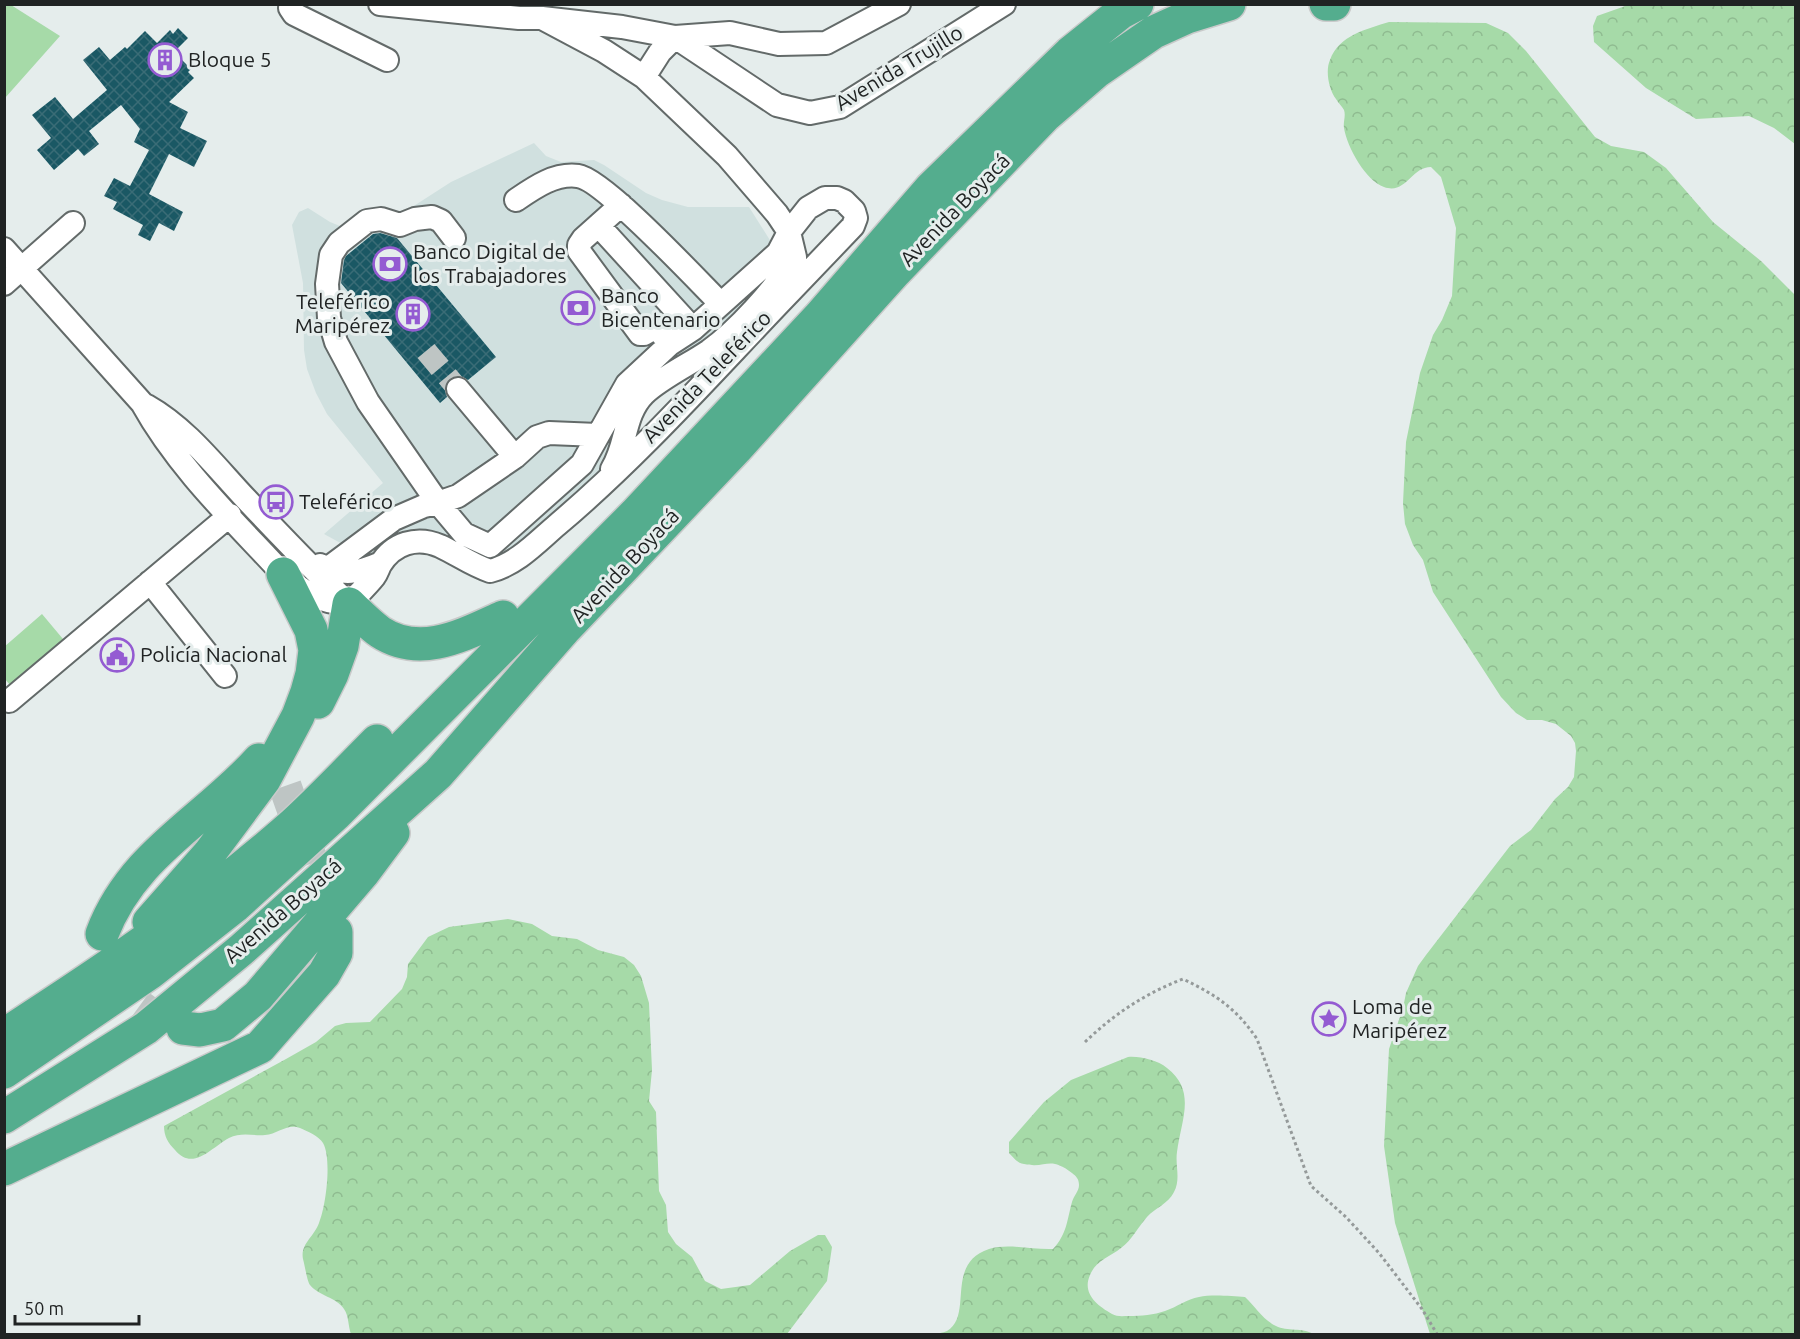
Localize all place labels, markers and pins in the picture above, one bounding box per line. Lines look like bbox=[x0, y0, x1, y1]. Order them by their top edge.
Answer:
building icon: Bloque 5 bbox=[147, 42, 183, 78]
place label: Bloque 5 bbox=[188, 47, 272, 71]
place label: Banco Digital de los Trabajadores bbox=[413, 239, 567, 287]
bank icon: Banco Digital de los Trabajadores bbox=[372, 246, 408, 282]
place label: Banco Bicentenario bbox=[601, 283, 721, 331]
place label: Teleférico Maripérez bbox=[295, 289, 390, 337]
bank icon: Banco Bicentenario bbox=[560, 290, 596, 326]
building icon: Teleférico Maripérez bbox=[395, 296, 431, 332]
bus stop icon: Teleférico bbox=[258, 484, 294, 520]
place label: Teleférico bbox=[299, 489, 393, 513]
public building icon: Policía Nacional bbox=[99, 637, 135, 673]
place label: Policía Nacional bbox=[140, 642, 287, 666]
place label: Loma de Maripérez bbox=[1352, 994, 1447, 1042]
place icon: Loma de Maripérez bbox=[1311, 1001, 1347, 1037]

